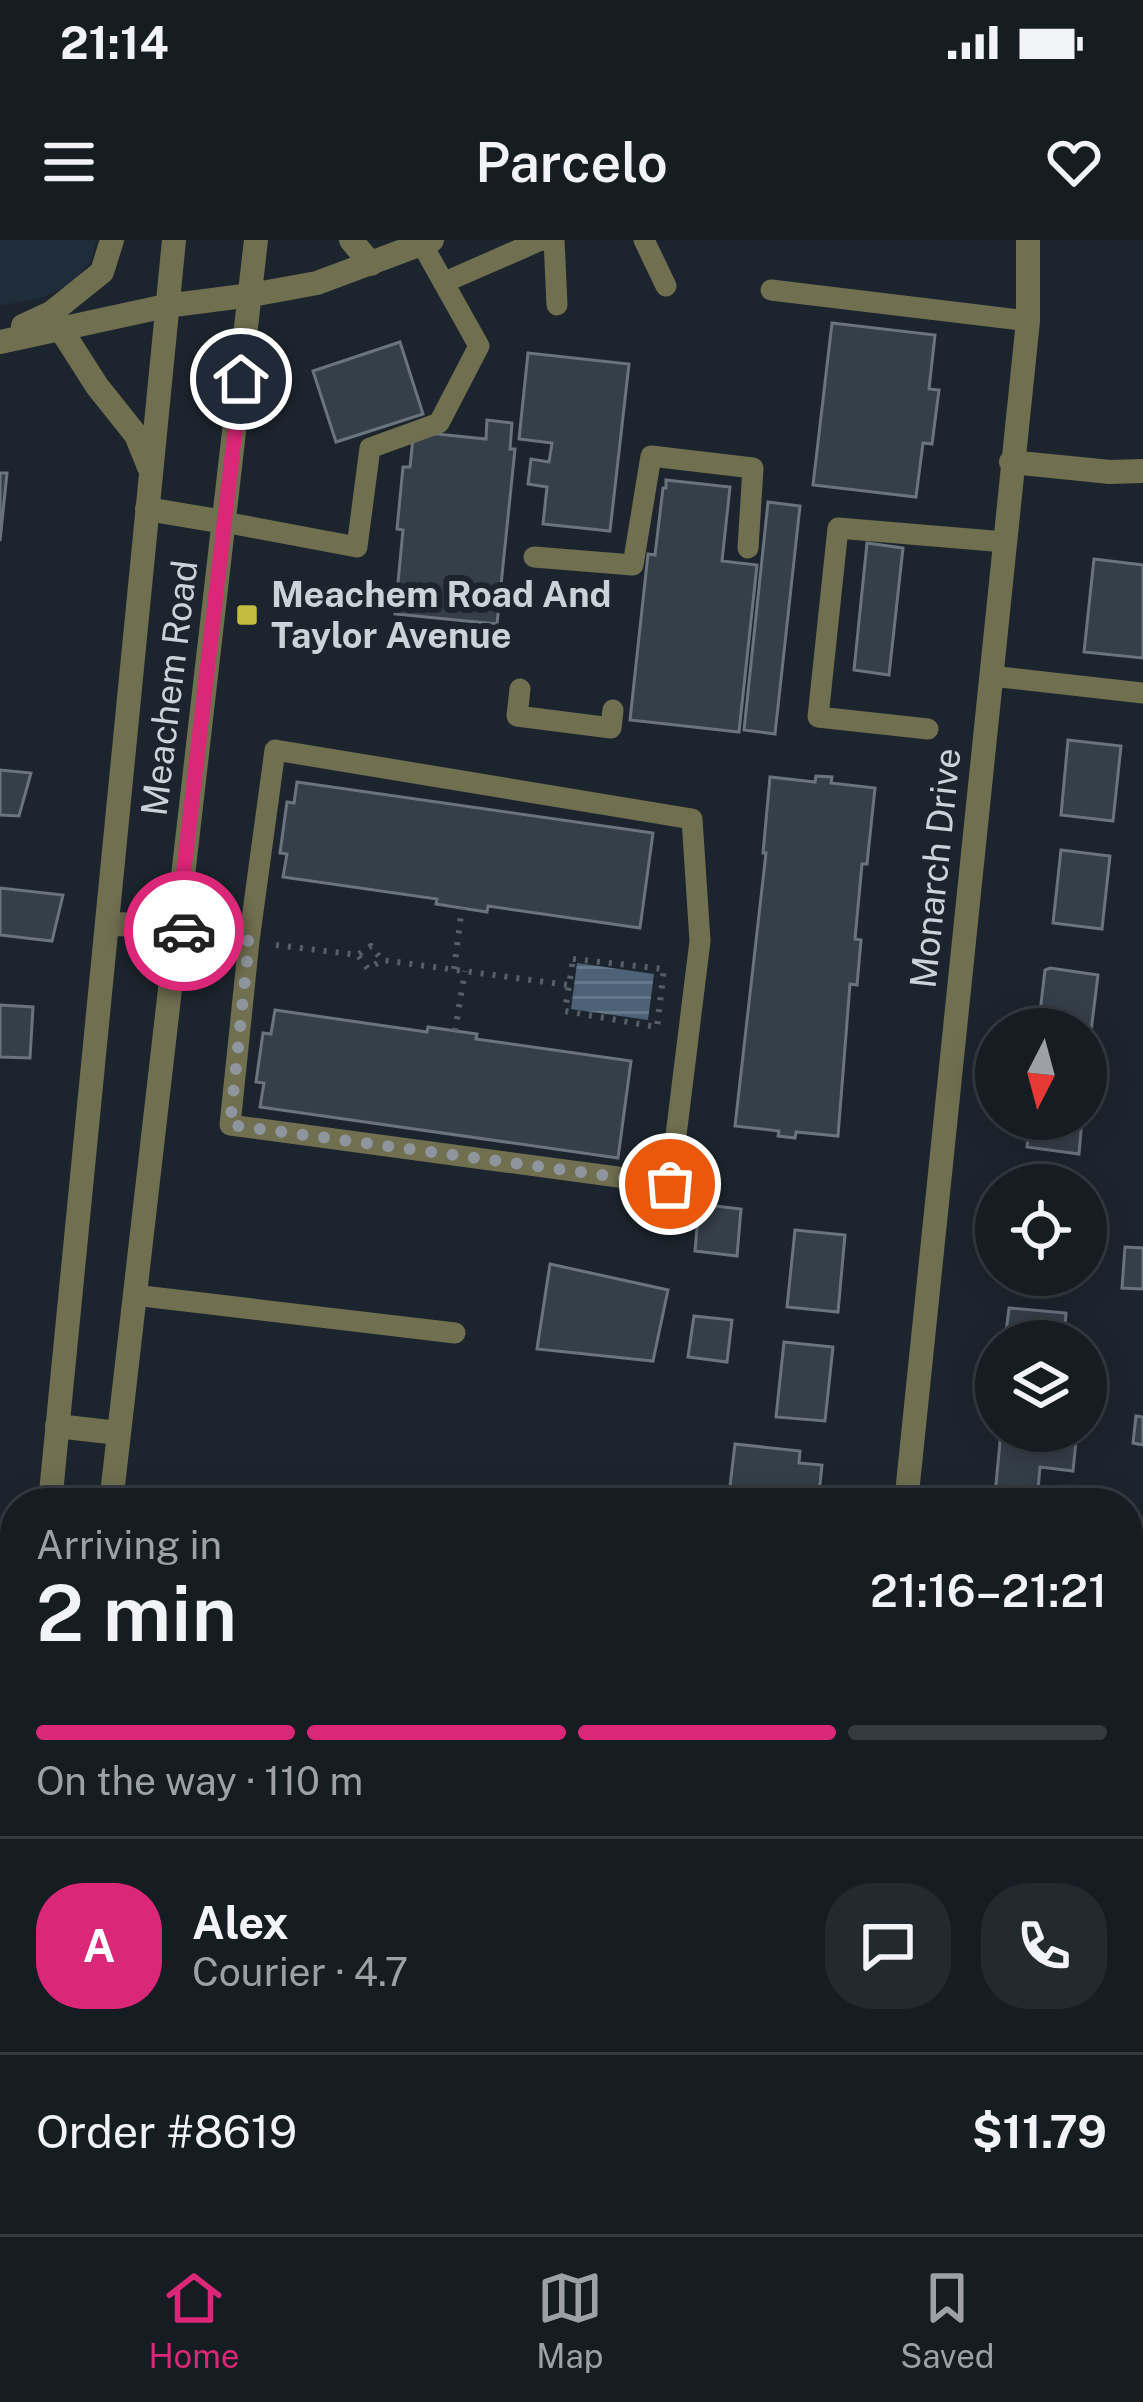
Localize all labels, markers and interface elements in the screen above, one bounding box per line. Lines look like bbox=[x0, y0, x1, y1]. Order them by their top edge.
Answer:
text: 21:14 bbox=[60, 16, 169, 69]
icon: menu bbox=[36, 129, 102, 195]
icon: heart bbox=[1041, 129, 1107, 195]
text: Parcelo bbox=[475, 131, 668, 194]
pin bbox=[190, 328, 292, 430]
icon: home bbox=[208, 346, 274, 412]
street label: Meachem Road bbox=[132, 558, 206, 818]
place label: Meachem Road And Taylor Avenue bbox=[271, 573, 611, 656]
marker: Meachem Road And Taylor Avenue bbox=[234, 602, 260, 628]
street label: Monarch Drive bbox=[901, 746, 969, 990]
courier bbox=[124, 871, 244, 991]
icon: car bbox=[151, 898, 217, 964]
north arrow bbox=[975, 1008, 1107, 1140]
map controls bbox=[975, 1008, 1107, 1452]
pin bbox=[619, 1133, 721, 1235]
icon: bag bbox=[637, 1151, 703, 1217]
button: locate bbox=[975, 1164, 1107, 1296]
button: layers bbox=[975, 1320, 1107, 1452]
text: Arriving in bbox=[36, 1522, 222, 1568]
text: 21:16–21:21 bbox=[870, 1564, 1107, 1617]
text: 2 min bbox=[36, 1567, 237, 1659]
text: On the way · 110 m bbox=[36, 1758, 363, 1804]
button: chat bbox=[825, 1883, 951, 2009]
button: phone bbox=[981, 1883, 1107, 2009]
text: Alex bbox=[192, 1896, 289, 1949]
text: A bbox=[83, 1919, 115, 1972]
text: Courier · 4.7 bbox=[192, 1949, 408, 1995]
text: Order #8619 bbox=[36, 2105, 297, 2158]
text: $11.79 bbox=[972, 2105, 1107, 2158]
tab: Home bbox=[148, 2265, 239, 2375]
tab: Map bbox=[536, 2265, 603, 2375]
tab: Saved bbox=[900, 2265, 995, 2375]

